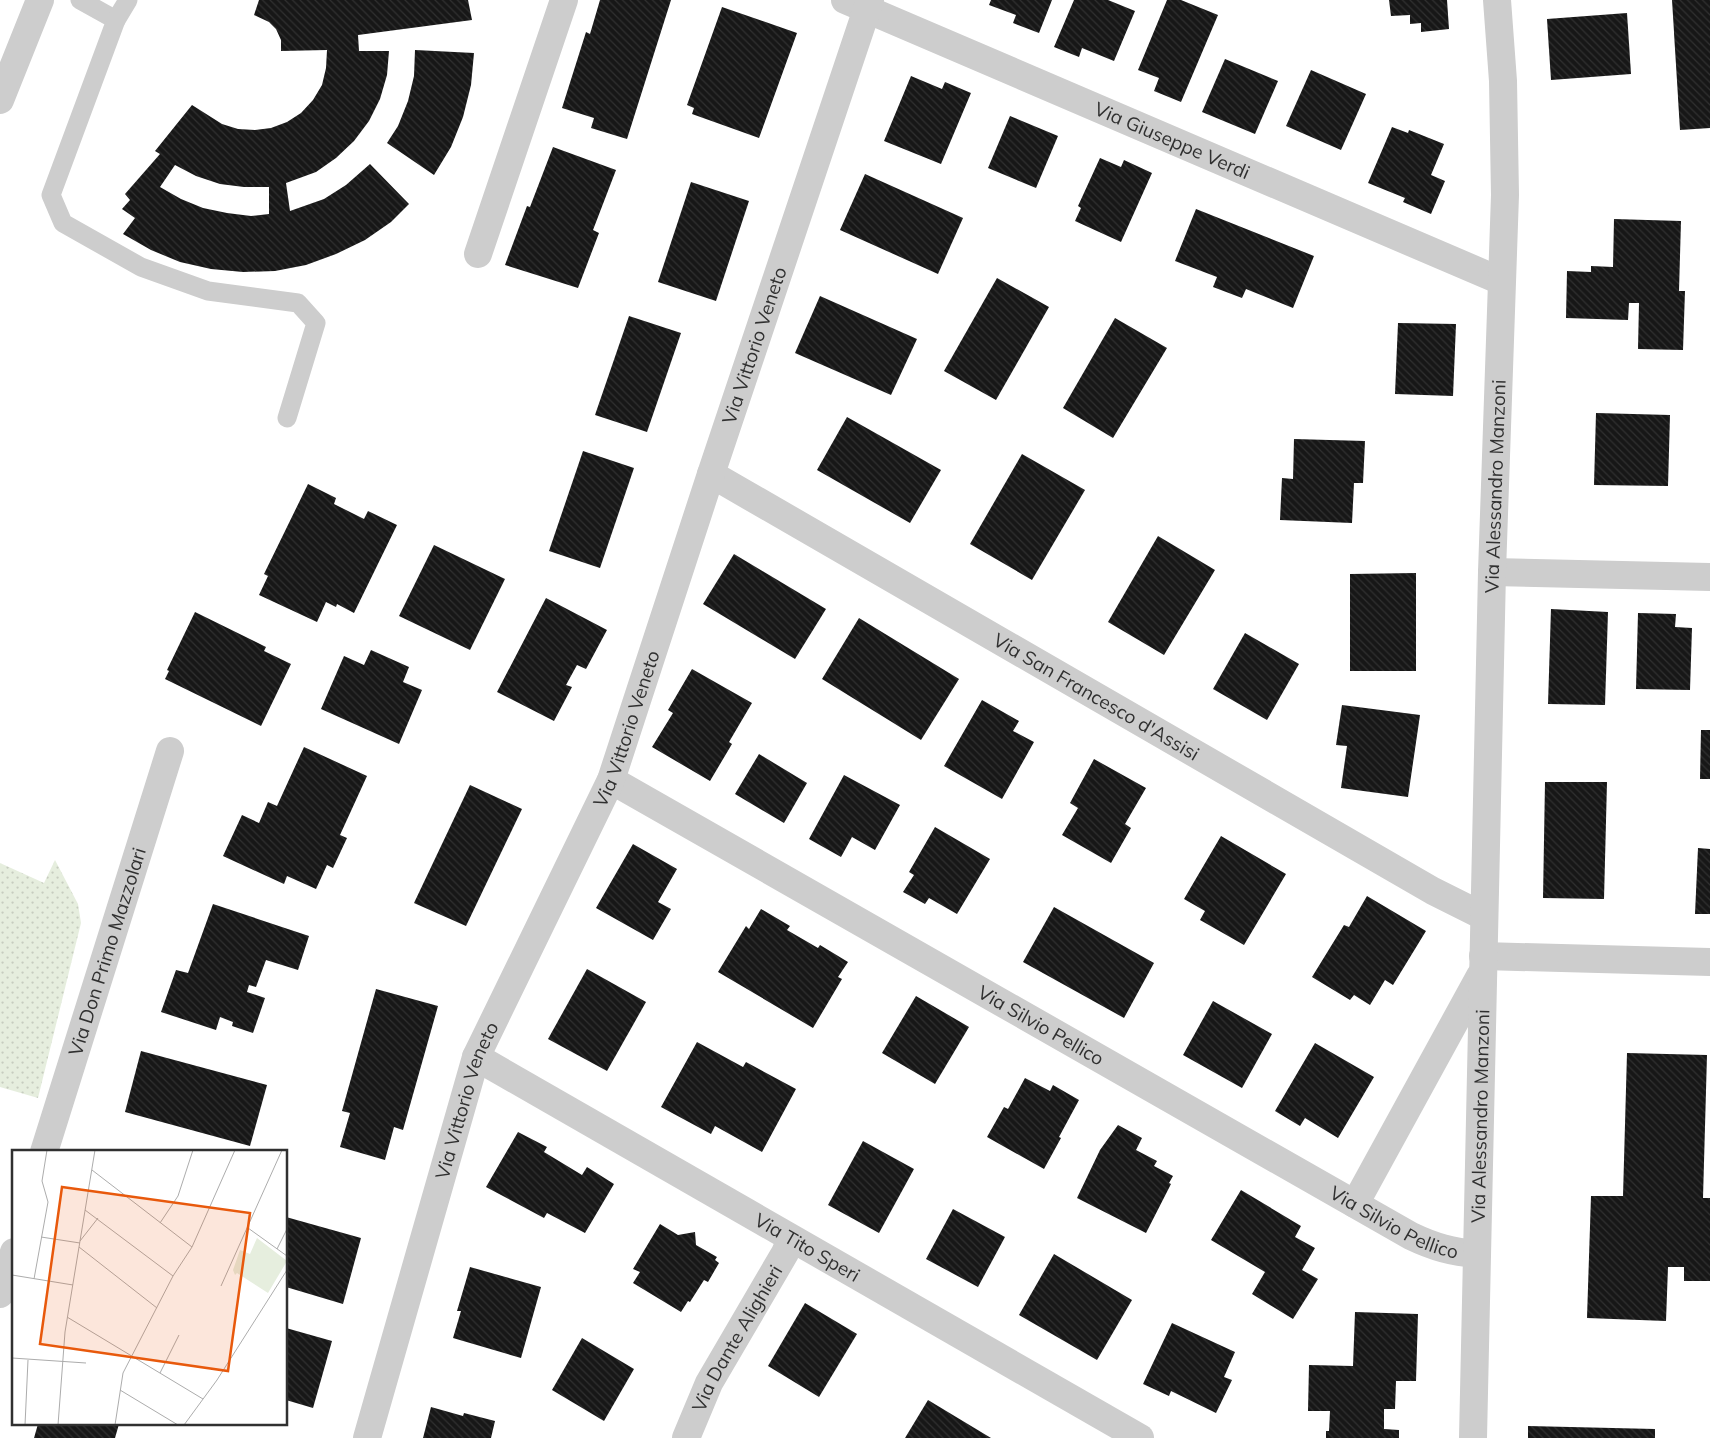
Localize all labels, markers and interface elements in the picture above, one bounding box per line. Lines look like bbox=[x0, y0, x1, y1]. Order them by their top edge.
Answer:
street label: Via Giuseppe Verdi bbox=[1091, 96, 1254, 184]
street label: Via Vittorio Veneto bbox=[717, 264, 792, 427]
street label: Via Alessandro Manzoni bbox=[1480, 379, 1511, 593]
street label: Via San Francesco d'Assisi bbox=[989, 628, 1204, 766]
street label: Via Vittorio Veneto bbox=[588, 647, 665, 811]
street label: Via Don Primo Mazzolari bbox=[63, 845, 151, 1059]
street label: Via Silvio Pellico bbox=[974, 980, 1108, 1071]
street label: Via Alessandro Manzoni bbox=[1466, 1009, 1494, 1223]
street label: Via Vittorio Veneto bbox=[430, 1018, 503, 1182]
inset map bbox=[12, 1150, 288, 1426]
street label: Via Silvio Pellico bbox=[1325, 1180, 1461, 1264]
street label: Via Tito Speri bbox=[750, 1207, 864, 1287]
street label: Via Dante Alighieri bbox=[686, 1261, 787, 1415]

